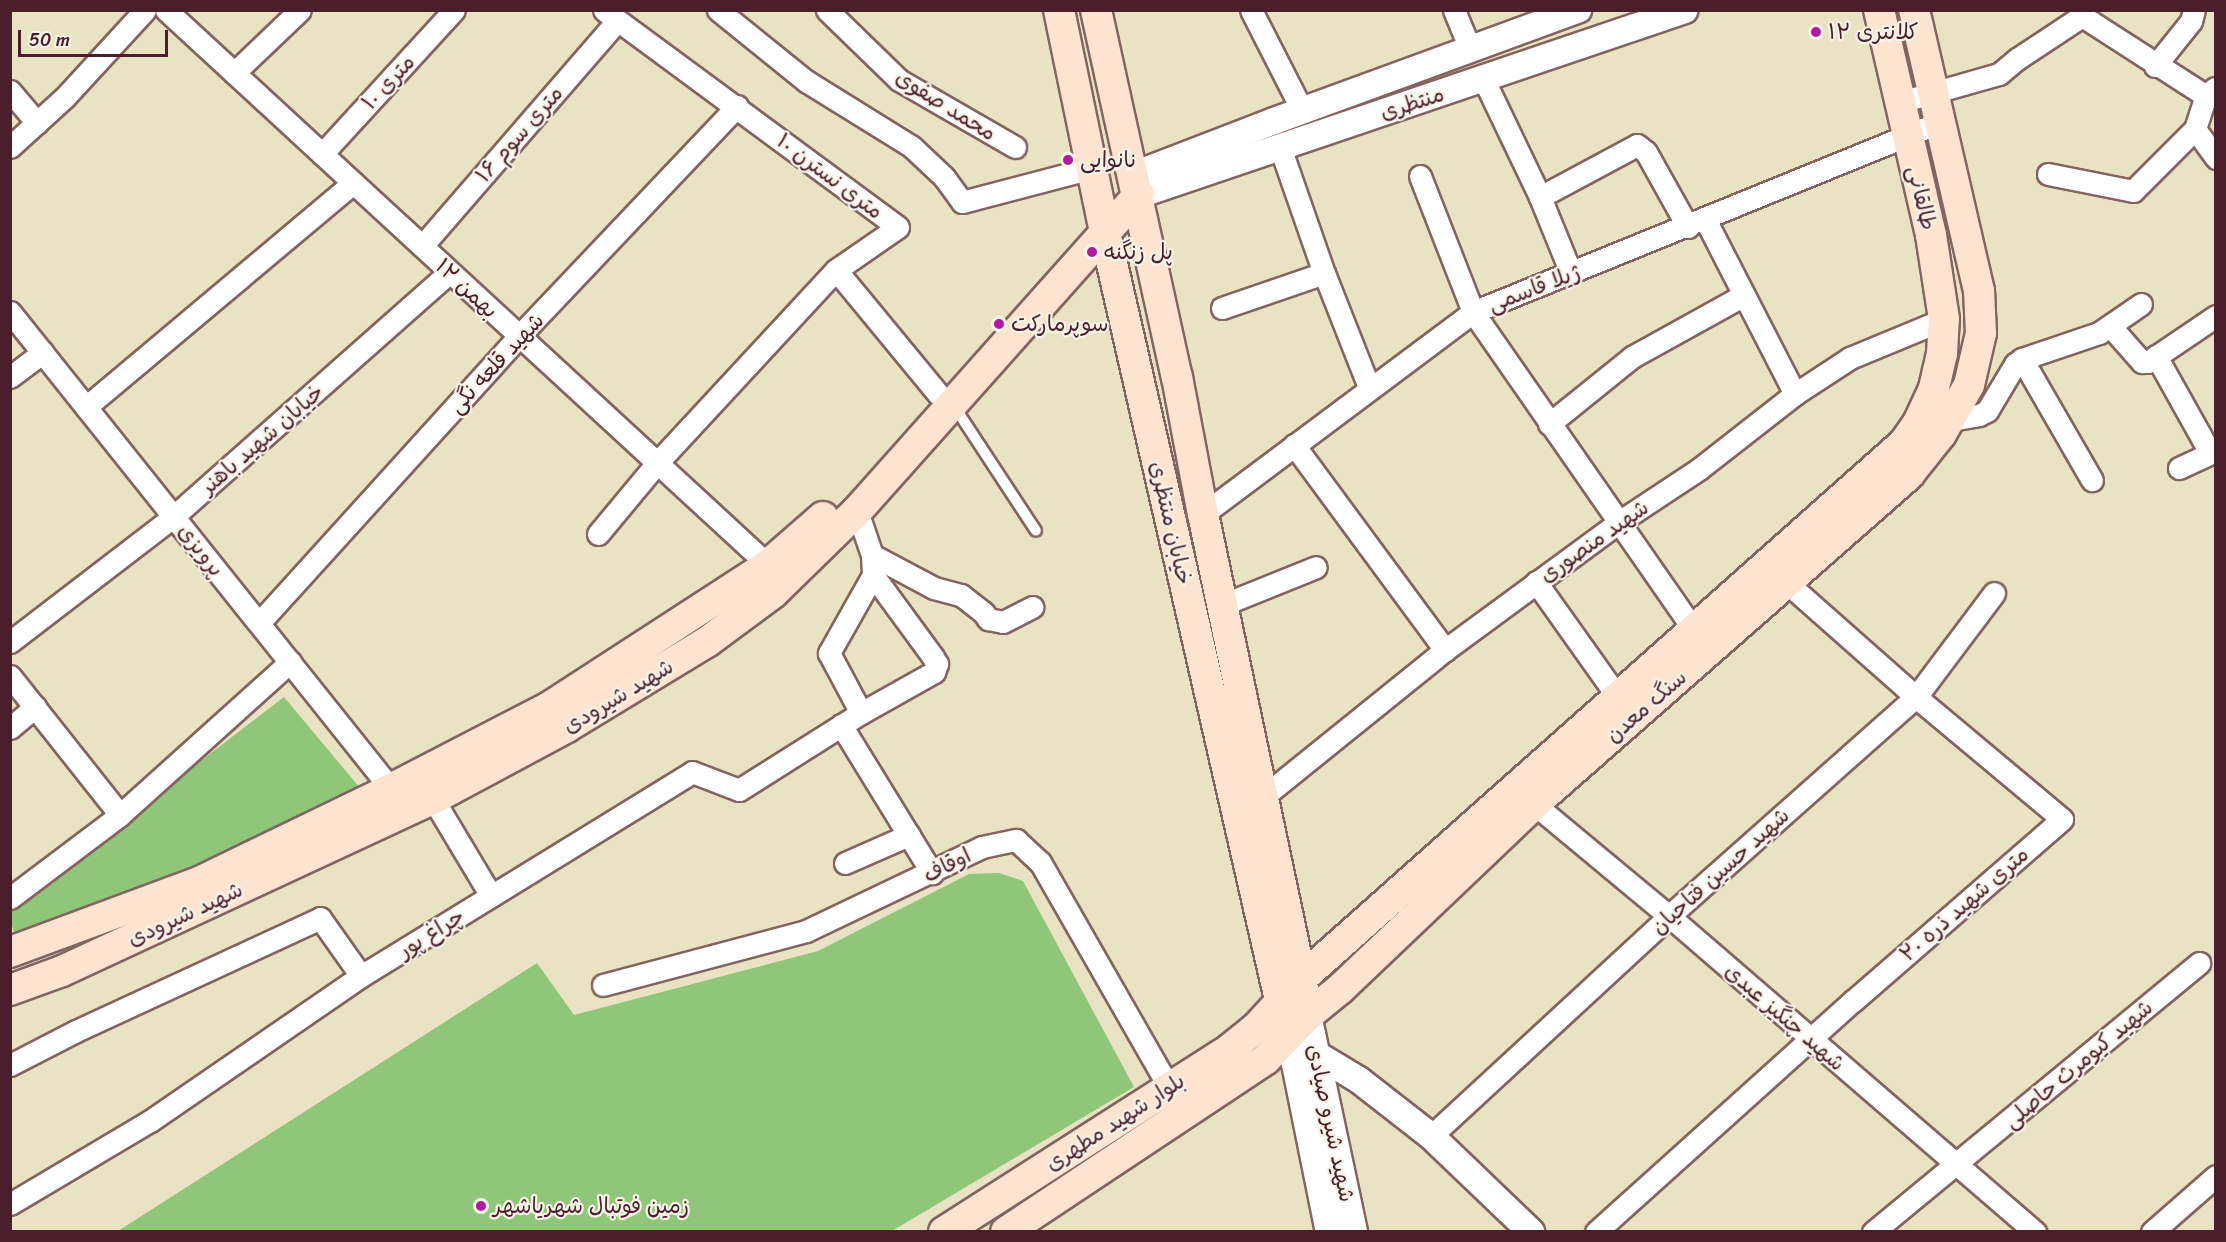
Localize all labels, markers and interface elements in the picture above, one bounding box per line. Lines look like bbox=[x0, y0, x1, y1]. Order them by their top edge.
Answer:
scale bar bbox=[21, 18, 171, 56]
place label: کلانتری ۱۲ bbox=[1828, 19, 1918, 45]
text: 50 m bbox=[29, 24, 70, 56]
marker: کلانتری ۱۲ bbox=[1809, 25, 1823, 39]
street label: ۱۰ متری bbox=[356, 49, 420, 115]
street label: محمد صفوی bbox=[891, 64, 1001, 146]
street label: ۱۶ متری سوم bbox=[470, 80, 568, 188]
street label: منتظری bbox=[1377, 80, 1447, 126]
street label: ۱۰ متری نسترن bbox=[772, 127, 888, 225]
place label: نانوایی bbox=[1080, 147, 1137, 173]
marker: نانوایی bbox=[1061, 153, 1075, 167]
street label: طالقانی bbox=[1902, 163, 1942, 233]
place label: پل زنگنه bbox=[1104, 239, 1173, 265]
marker: پل زنگنه bbox=[1085, 245, 1099, 259]
street label: ۱۲ بهمن bbox=[430, 252, 504, 324]
street label: ژیلا قاسمی bbox=[1484, 258, 1584, 318]
street label: شهید قلعه نگی bbox=[443, 307, 549, 419]
place label: سوپرمارکت bbox=[1011, 311, 1109, 337]
marker: سوپرمارکت bbox=[992, 317, 1006, 331]
street label: خیابان شهید باهنر bbox=[195, 378, 329, 500]
street label: خیابان منتظری bbox=[1144, 459, 1198, 587]
street label: شهید منصوری bbox=[1534, 494, 1654, 588]
street label: پرویزی bbox=[172, 518, 230, 582]
street label: شهید شیرودی bbox=[558, 653, 678, 739]
street label: سنگ معدن bbox=[1600, 664, 1692, 748]
street label: شهید حسین فتاحیان bbox=[1645, 802, 1795, 940]
street label: ۲۰ متری شهید ذره bbox=[1894, 841, 2034, 967]
street label: اوقاف bbox=[919, 842, 975, 888]
street label: شهید شیرودی bbox=[123, 876, 247, 952]
street label: چراغ پور bbox=[393, 902, 469, 964]
street label: شهید چنگیز عبدی bbox=[1719, 958, 1851, 1076]
street label: شهید کیومرث حاصلی bbox=[1998, 994, 2158, 1134]
street label: شهید شیرو صیادی bbox=[1301, 1042, 1361, 1204]
street label: بلوار شهید مطهری bbox=[1040, 1067, 1190, 1177]
place label: زمین فوتبال شهریاشهر bbox=[493, 1193, 689, 1219]
marker: زمین فوتبال شهریاشهر bbox=[474, 1199, 488, 1213]

